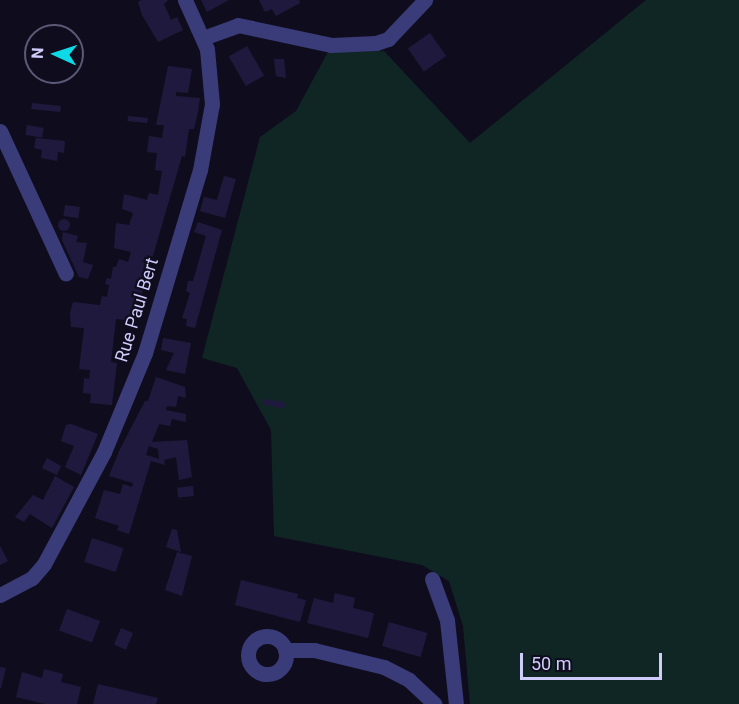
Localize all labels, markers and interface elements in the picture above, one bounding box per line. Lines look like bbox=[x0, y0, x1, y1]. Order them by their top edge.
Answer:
north arrow bbox=[24, 24, 84, 84]
text: N bbox=[28, 47, 47, 59]
street label: Rue Paul Bert bbox=[111, 255, 163, 365]
scale bar bbox=[523, 641, 666, 679]
text: 50 m bbox=[531, 653, 571, 674]

